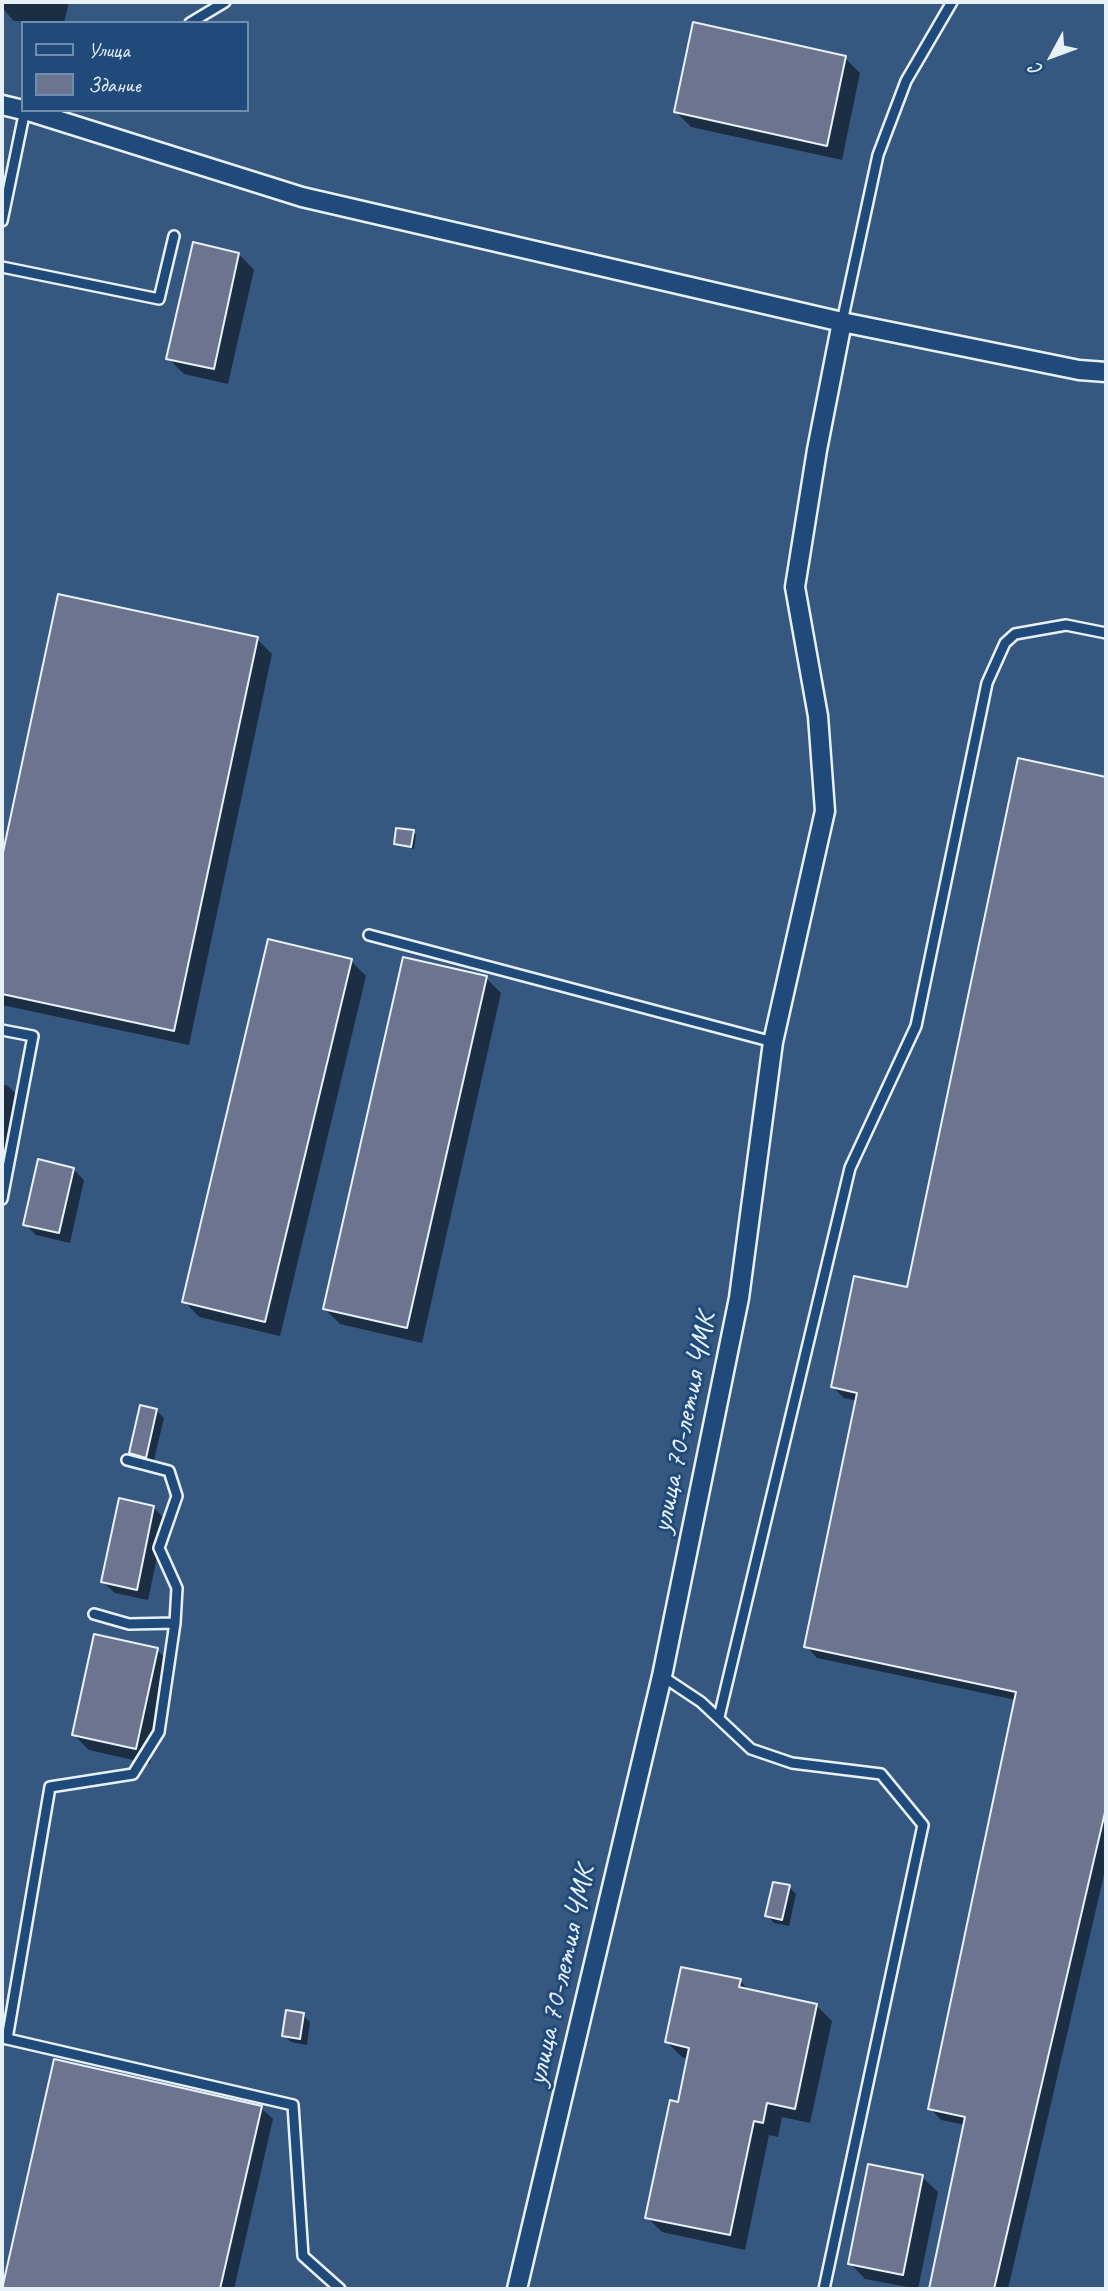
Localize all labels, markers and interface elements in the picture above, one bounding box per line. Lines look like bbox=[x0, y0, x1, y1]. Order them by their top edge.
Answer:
legend bbox=[21, 21, 248, 112]
north arrow bbox=[1017, 21, 1087, 91]
text: Улица bbox=[88, 37, 130, 63]
text: С bbox=[1024, 58, 1048, 81]
text: Здание bbox=[88, 72, 141, 98]
street label: улица 70-летия ЧМК bbox=[644, 1310, 726, 1536]
street label: улица 70-летия ЧМК bbox=[519, 1863, 605, 2089]

